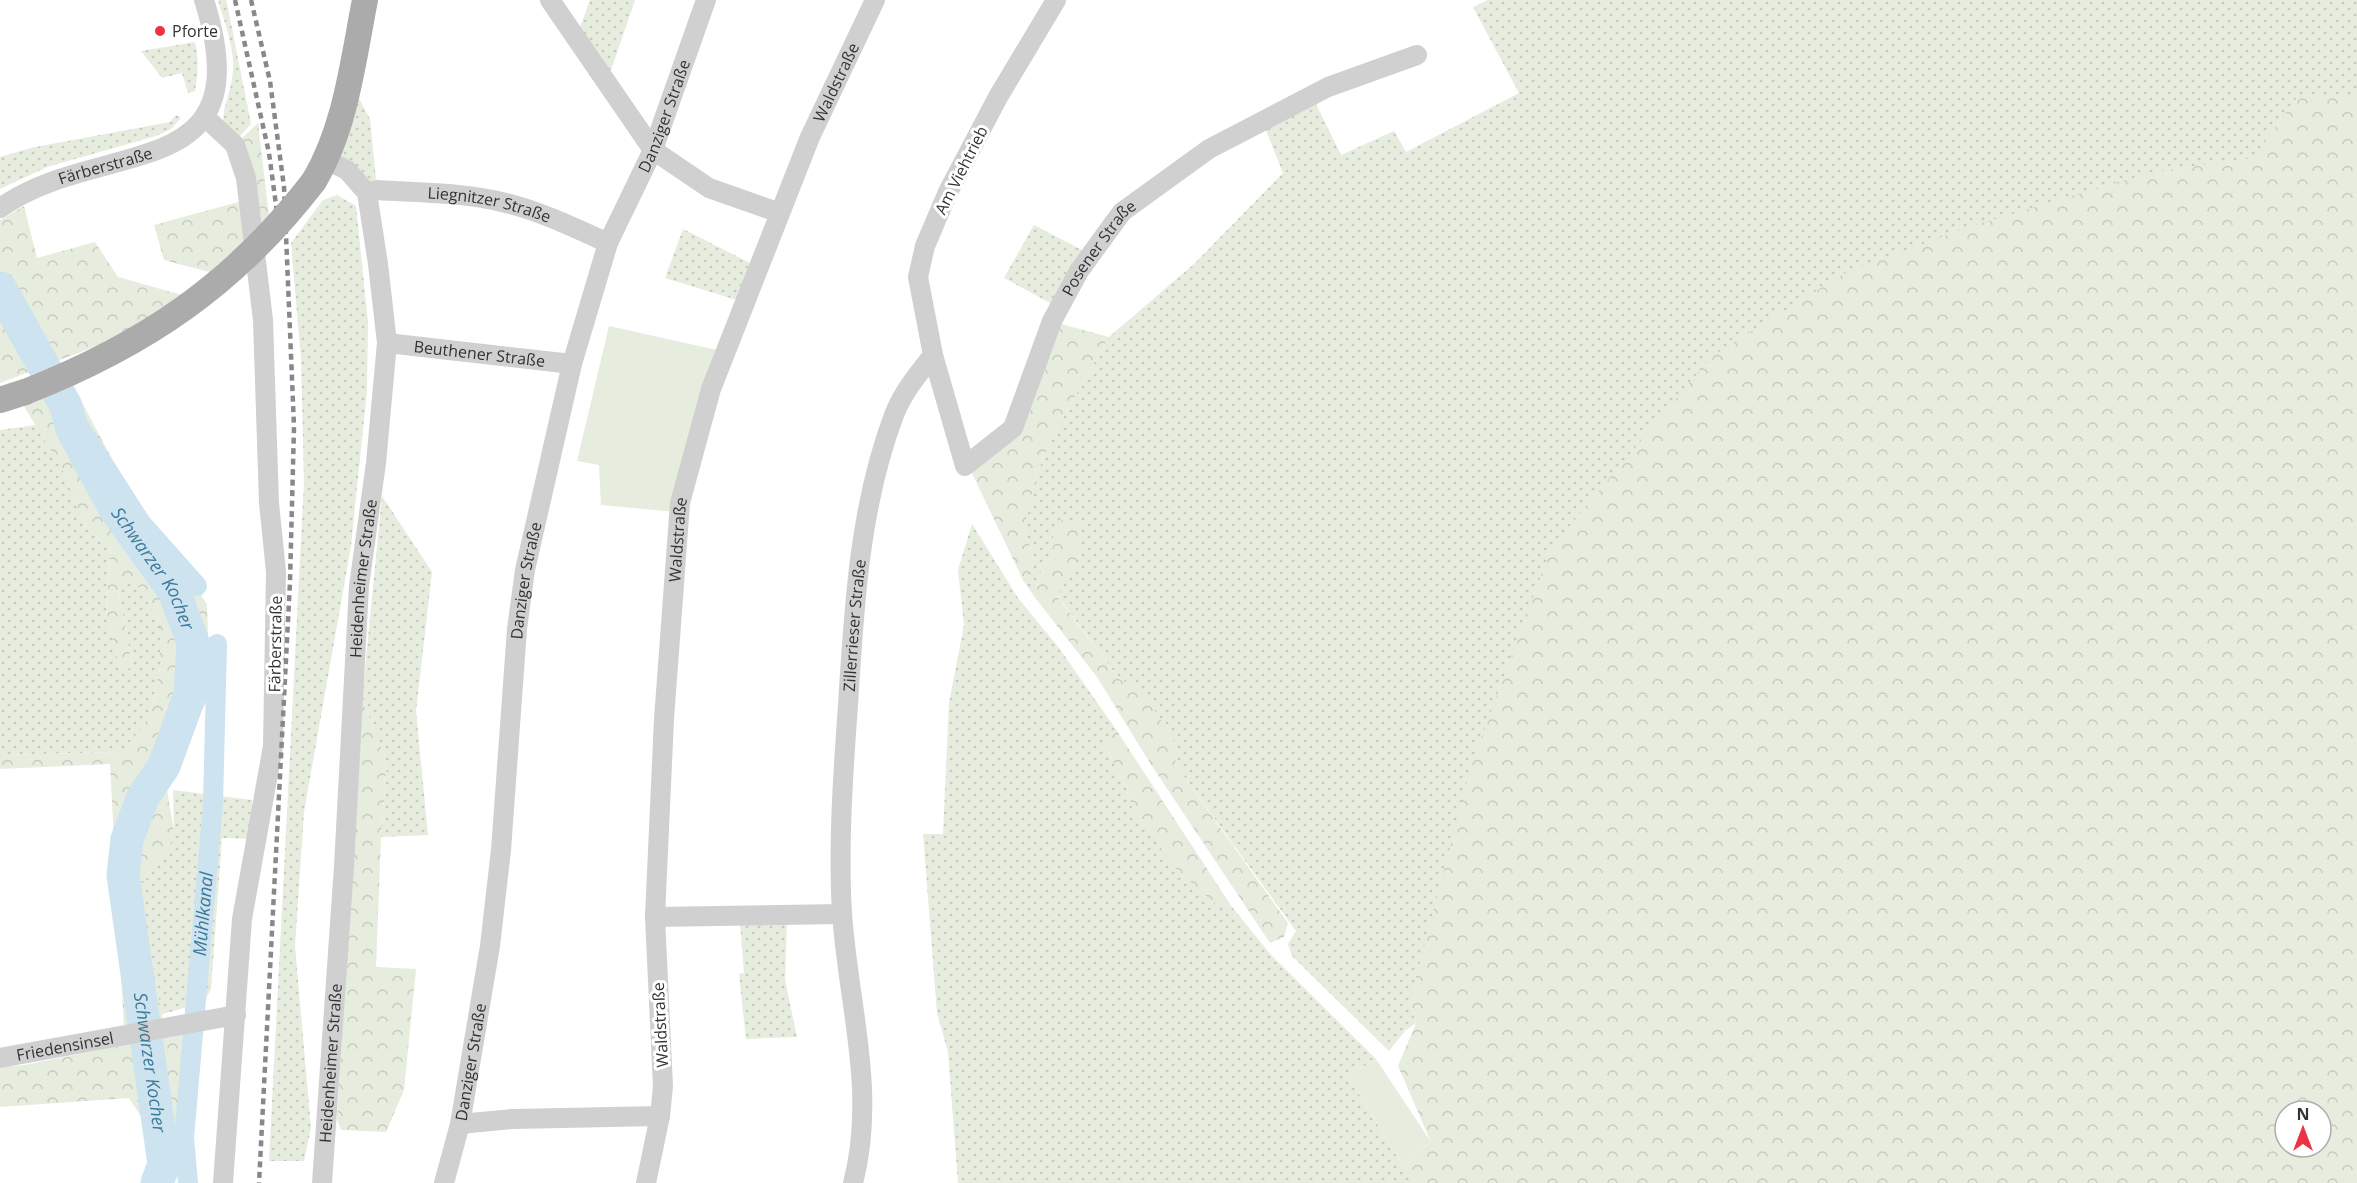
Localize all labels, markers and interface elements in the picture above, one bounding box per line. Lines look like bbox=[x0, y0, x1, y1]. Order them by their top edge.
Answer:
place label: Pforte bbox=[172, 20, 218, 42]
marker: Pforte bbox=[153, 24, 167, 38]
street label: Waldstraße bbox=[808, 39, 864, 126]
street label: Danziger Straße bbox=[633, 56, 695, 176]
street label: Am Viehtrieb bbox=[929, 122, 993, 218]
street label: Färberstraße bbox=[55, 142, 155, 190]
street label: Liegnitzer Straße bbox=[427, 182, 554, 228]
street label: Posener Straße bbox=[1057, 195, 1140, 300]
street label: Beuthener Straße bbox=[413, 335, 546, 372]
street label: Waldstraße bbox=[663, 494, 692, 583]
street label: Heidenheimer Straße bbox=[344, 498, 382, 658]
water label: Schwarzer Kocher bbox=[106, 502, 201, 634]
street label: Danziger Straße bbox=[505, 520, 547, 640]
street label: Zillerrieser Straße bbox=[838, 558, 871, 692]
street label: Färberstraße bbox=[263, 595, 287, 693]
water label: Mühlkanal bbox=[187, 870, 218, 957]
street label: Waldstraße bbox=[647, 982, 673, 1068]
street label: Heidenheimer Straße bbox=[314, 983, 347, 1144]
water label: Schwarzer Kocher bbox=[129, 991, 173, 1135]
street label: Danziger Straße bbox=[450, 1001, 491, 1123]
street label: Friedensinsel bbox=[14, 1027, 115, 1066]
north arrow bbox=[2273, 1099, 2333, 1159]
text: N bbox=[2296, 1103, 2310, 1125]

